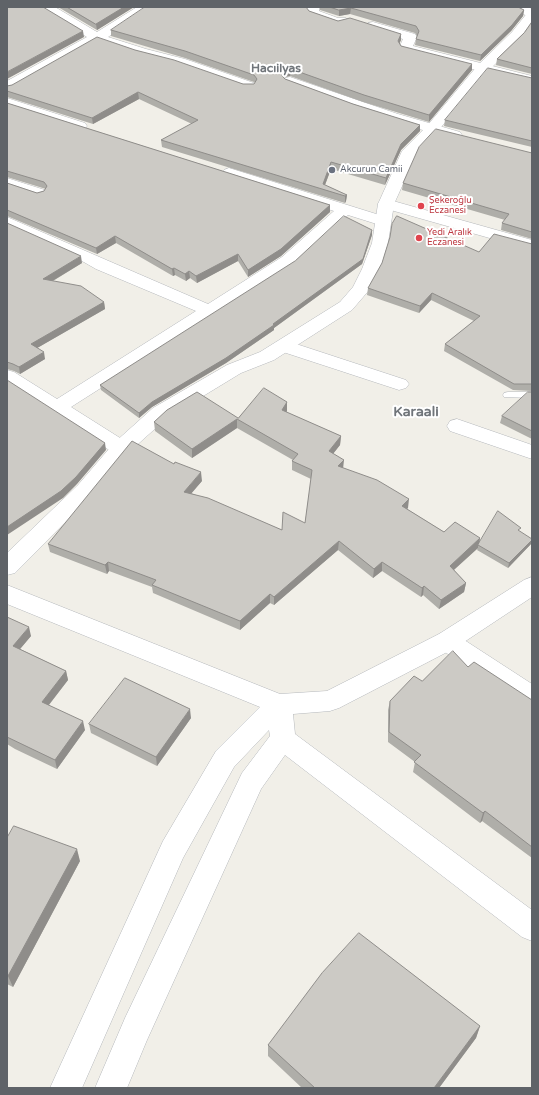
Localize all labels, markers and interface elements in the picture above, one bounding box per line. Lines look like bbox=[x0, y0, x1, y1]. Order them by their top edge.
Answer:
district label: Hacıilyas bbox=[251, 62, 301, 76]
marker: Akcurun Camii bbox=[327, 165, 337, 175]
place label: Akcurun Camii bbox=[340, 165, 403, 175]
place label: Şekeroğlu Eczanesi bbox=[429, 196, 472, 217]
marker: Şekeroğlu Eczanesi bbox=[416, 201, 426, 211]
place label: Yedi Aralık Eczanesi bbox=[427, 228, 472, 249]
marker: Yedi Aralık Eczanesi bbox=[414, 233, 424, 243]
district label: Karaali bbox=[393, 404, 439, 420]

